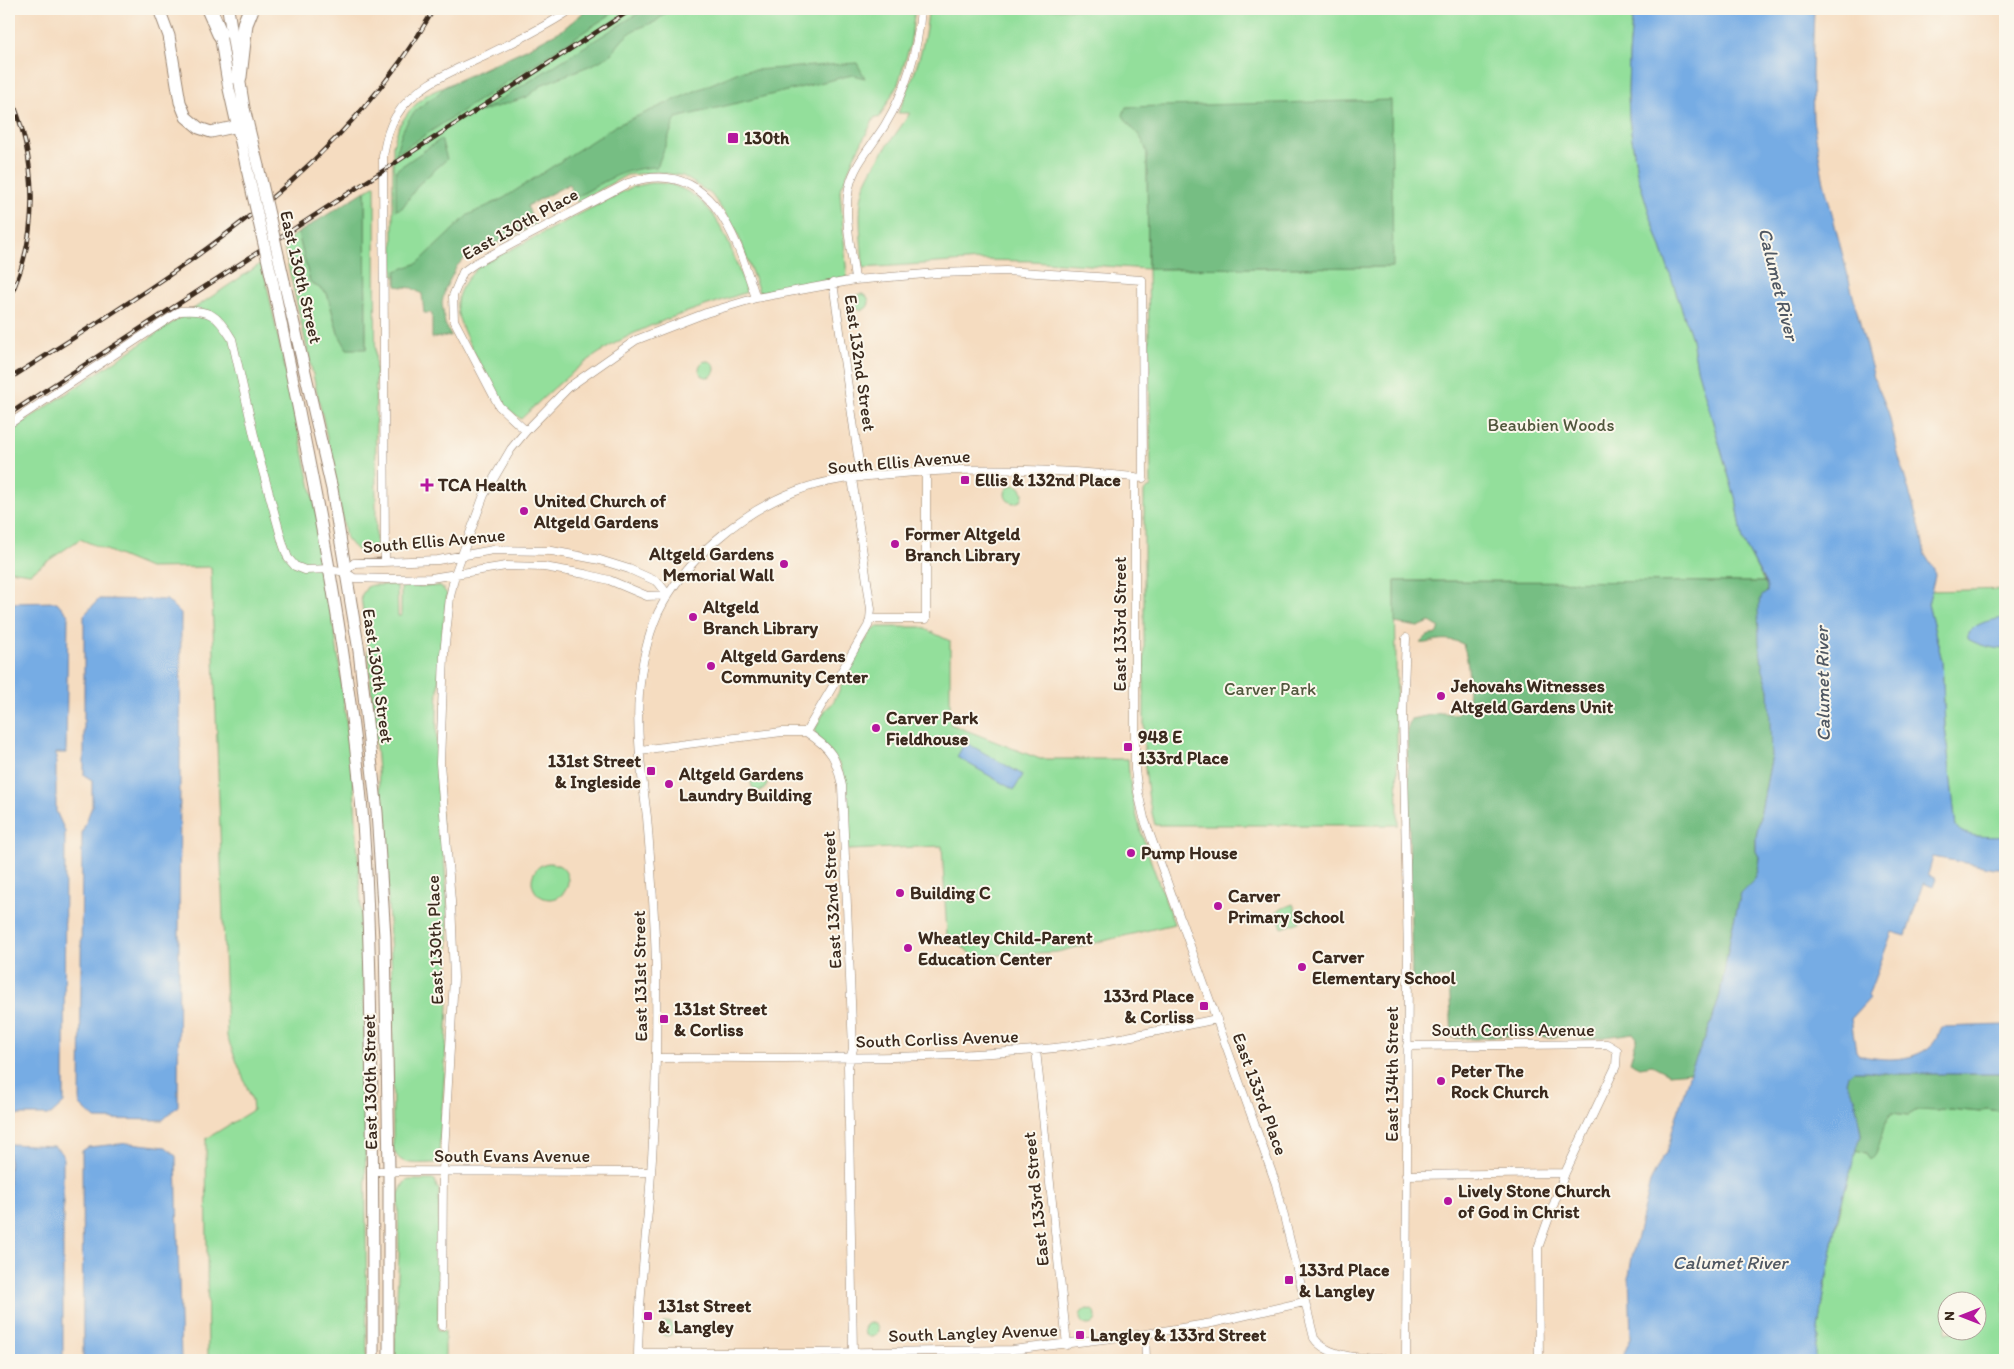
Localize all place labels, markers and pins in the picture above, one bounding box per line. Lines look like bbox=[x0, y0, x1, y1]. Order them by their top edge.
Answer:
place label: 130th bbox=[744, 127, 790, 149]
marker: 130th bbox=[726, 131, 740, 145]
place label: Ellis & 132nd Place bbox=[975, 469, 1121, 491]
place label: TCA Health bbox=[437, 474, 527, 496]
marker: Ellis & 132nd Place bbox=[959, 474, 971, 486]
marker: TCA Health bbox=[420, 478, 434, 492]
place label: United Church of Altgeld Gardens bbox=[533, 490, 666, 533]
marker: United Church of Altgeld Gardens bbox=[518, 505, 530, 517]
place label: Former Altgeld Branch Library bbox=[905, 523, 1021, 566]
marker: Former Altgeld Branch Library bbox=[889, 538, 901, 550]
place label: Altgeld Gardens Memorial Wall bbox=[648, 543, 775, 586]
marker: Altgeld Gardens Memorial Wall bbox=[778, 558, 790, 570]
place label: Altgeld Branch Library bbox=[702, 596, 819, 639]
marker: Altgeld Branch Library bbox=[687, 611, 699, 623]
place label: Altgeld Gardens Community Center bbox=[720, 645, 869, 688]
marker: Altgeld Gardens Community Center bbox=[705, 660, 717, 672]
place label: Jehovahs Witnesses Altgeld Gardens Unit bbox=[1450, 675, 1613, 718]
marker: Jehovahs Witnesses Altgeld Gardens Unit bbox=[1435, 690, 1447, 702]
place label: Carver Park Fieldhouse bbox=[886, 707, 979, 750]
marker: Carver Park Fieldhouse bbox=[870, 722, 882, 734]
place label: 948 E 133rd Place bbox=[1138, 726, 1229, 769]
marker: 948 E 133rd Place bbox=[1122, 741, 1134, 753]
place label: 131st Street & Ingleside bbox=[548, 750, 641, 793]
place label: Altgeld Gardens Laundry Building bbox=[678, 763, 813, 806]
marker: 131st Street & Ingleside bbox=[645, 765, 657, 777]
marker: Altgeld Gardens Laundry Building bbox=[663, 778, 675, 790]
place label: Pump House bbox=[1141, 842, 1238, 864]
marker: Pump House bbox=[1125, 847, 1137, 859]
place label: Building C bbox=[910, 882, 991, 904]
place label: Carver Primary School bbox=[1228, 885, 1345, 928]
marker: Building C bbox=[894, 887, 906, 899]
marker: Carver Primary School bbox=[1212, 900, 1224, 912]
place label: Wheatley Child-Parent Education Center bbox=[918, 927, 1093, 970]
marker: Wheatley Child-Parent Education Center bbox=[902, 942, 914, 954]
place label: Carver Elementary School bbox=[1312, 946, 1456, 989]
marker: Carver Elementary School bbox=[1296, 961, 1308, 973]
place label: 133rd Place & Corliss bbox=[1103, 985, 1194, 1028]
place label: 131st Street & Corliss bbox=[674, 998, 767, 1041]
marker: 133rd Place & Corliss bbox=[1198, 1000, 1210, 1012]
marker: 131st Street & Corliss bbox=[658, 1013, 670, 1025]
place label: Peter The Rock Church bbox=[1451, 1060, 1549, 1103]
marker: Peter The Rock Church bbox=[1435, 1075, 1447, 1087]
place label: Lively Stone Church of God in Christ bbox=[1458, 1180, 1611, 1223]
marker: Lively Stone Church of God in Christ bbox=[1442, 1195, 1454, 1207]
place label: 133rd Place & Langley bbox=[1299, 1259, 1390, 1302]
marker: 133rd Place & Langley bbox=[1283, 1274, 1295, 1286]
place label: 131st Street & Langley bbox=[658, 1295, 751, 1338]
marker: 131st Street & Langley bbox=[642, 1310, 654, 1322]
place label: Langley & 133rd Street bbox=[1090, 1324, 1267, 1346]
marker: Langley & 133rd Street bbox=[1074, 1329, 1086, 1341]

